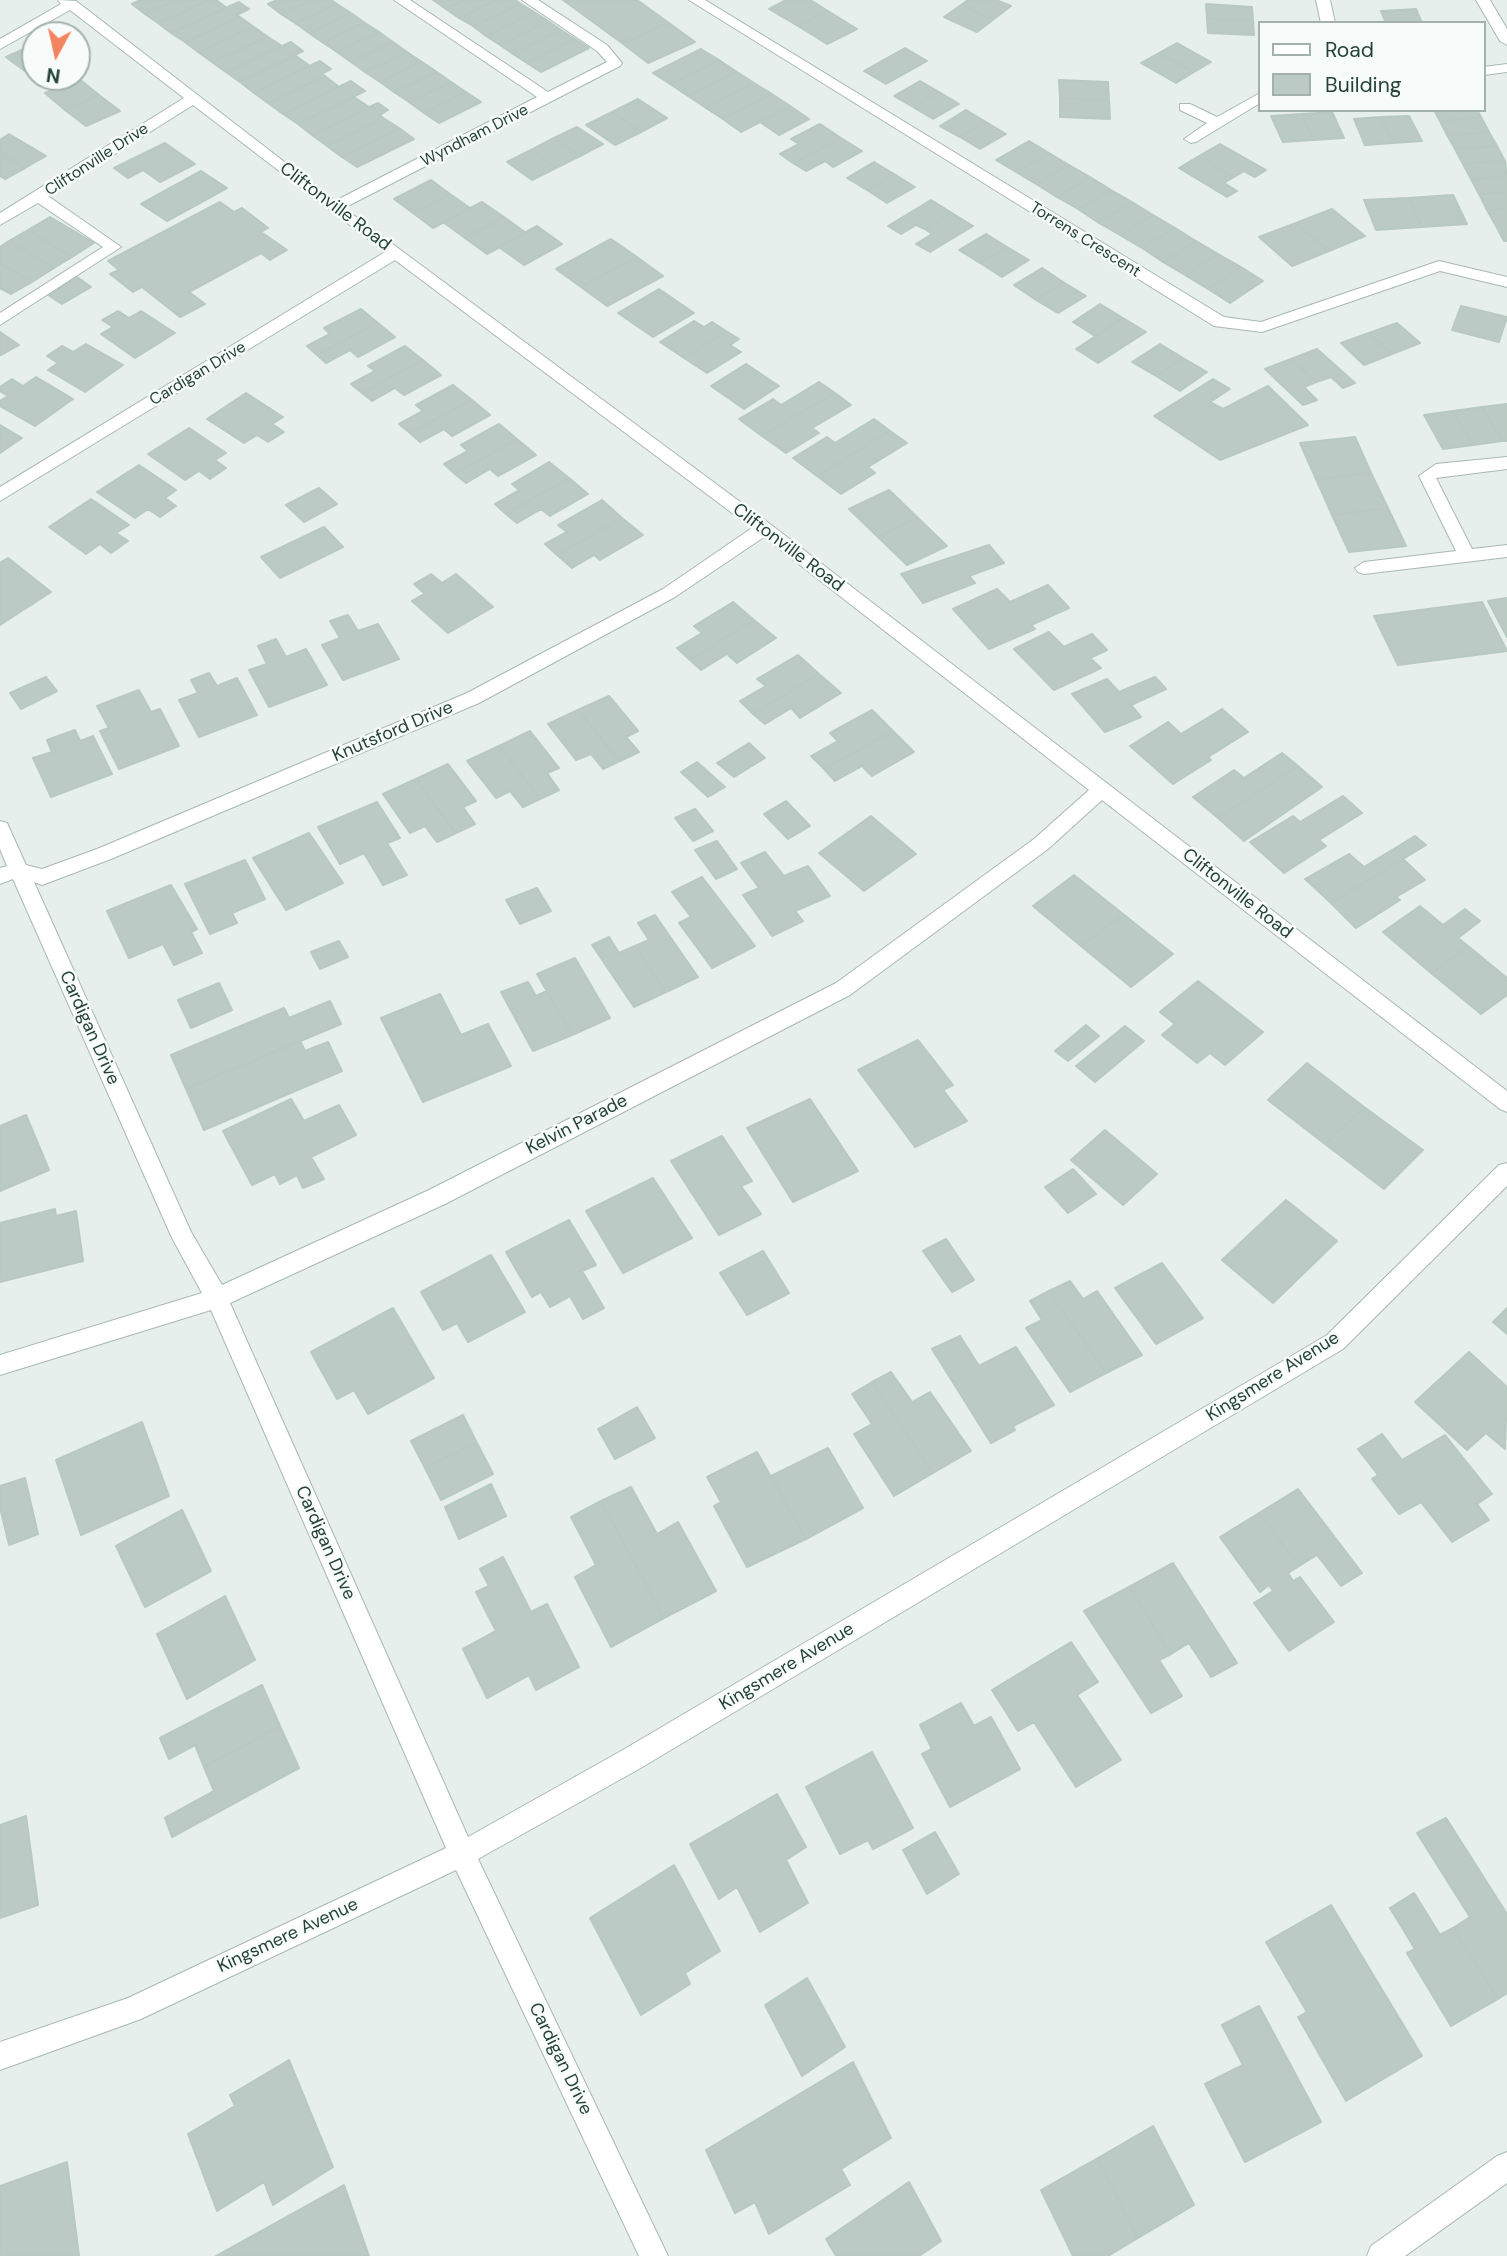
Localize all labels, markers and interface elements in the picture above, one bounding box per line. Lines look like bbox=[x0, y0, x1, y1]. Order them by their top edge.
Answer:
north arrow bbox=[21, 21, 91, 91]
legend bbox=[1258, 21, 1486, 112]
text: Road bbox=[1325, 36, 1374, 64]
text: N bbox=[45, 62, 62, 89]
text: Building bbox=[1325, 71, 1401, 99]
street label: Wyndham Drive bbox=[418, 101, 532, 171]
street label: Cliftonville Drive bbox=[42, 119, 152, 201]
street label: Cliftonville Road bbox=[275, 158, 395, 256]
street label: Torrens Crescent bbox=[1026, 198, 1144, 282]
street label: Cardigan Drive bbox=[147, 338, 249, 410]
street label: Cliftonville Road bbox=[728, 499, 848, 597]
street label: Knutsford Drive bbox=[330, 697, 456, 767]
street label: Cliftonville Road bbox=[1178, 844, 1296, 944]
street label: Cardigan Drive bbox=[54, 968, 124, 1088]
street label: Kelvin Parade bbox=[523, 1090, 631, 1160]
street label: Kingsmere Avenue bbox=[1202, 1327, 1344, 1427]
street label: Cardigan Drive bbox=[290, 1483, 360, 1603]
street label: Kingsmere Avenue bbox=[716, 1618, 858, 1716]
street label: Kingsmere Avenue bbox=[214, 1894, 362, 1978]
street label: Cardigan Drive bbox=[524, 1999, 596, 2119]

